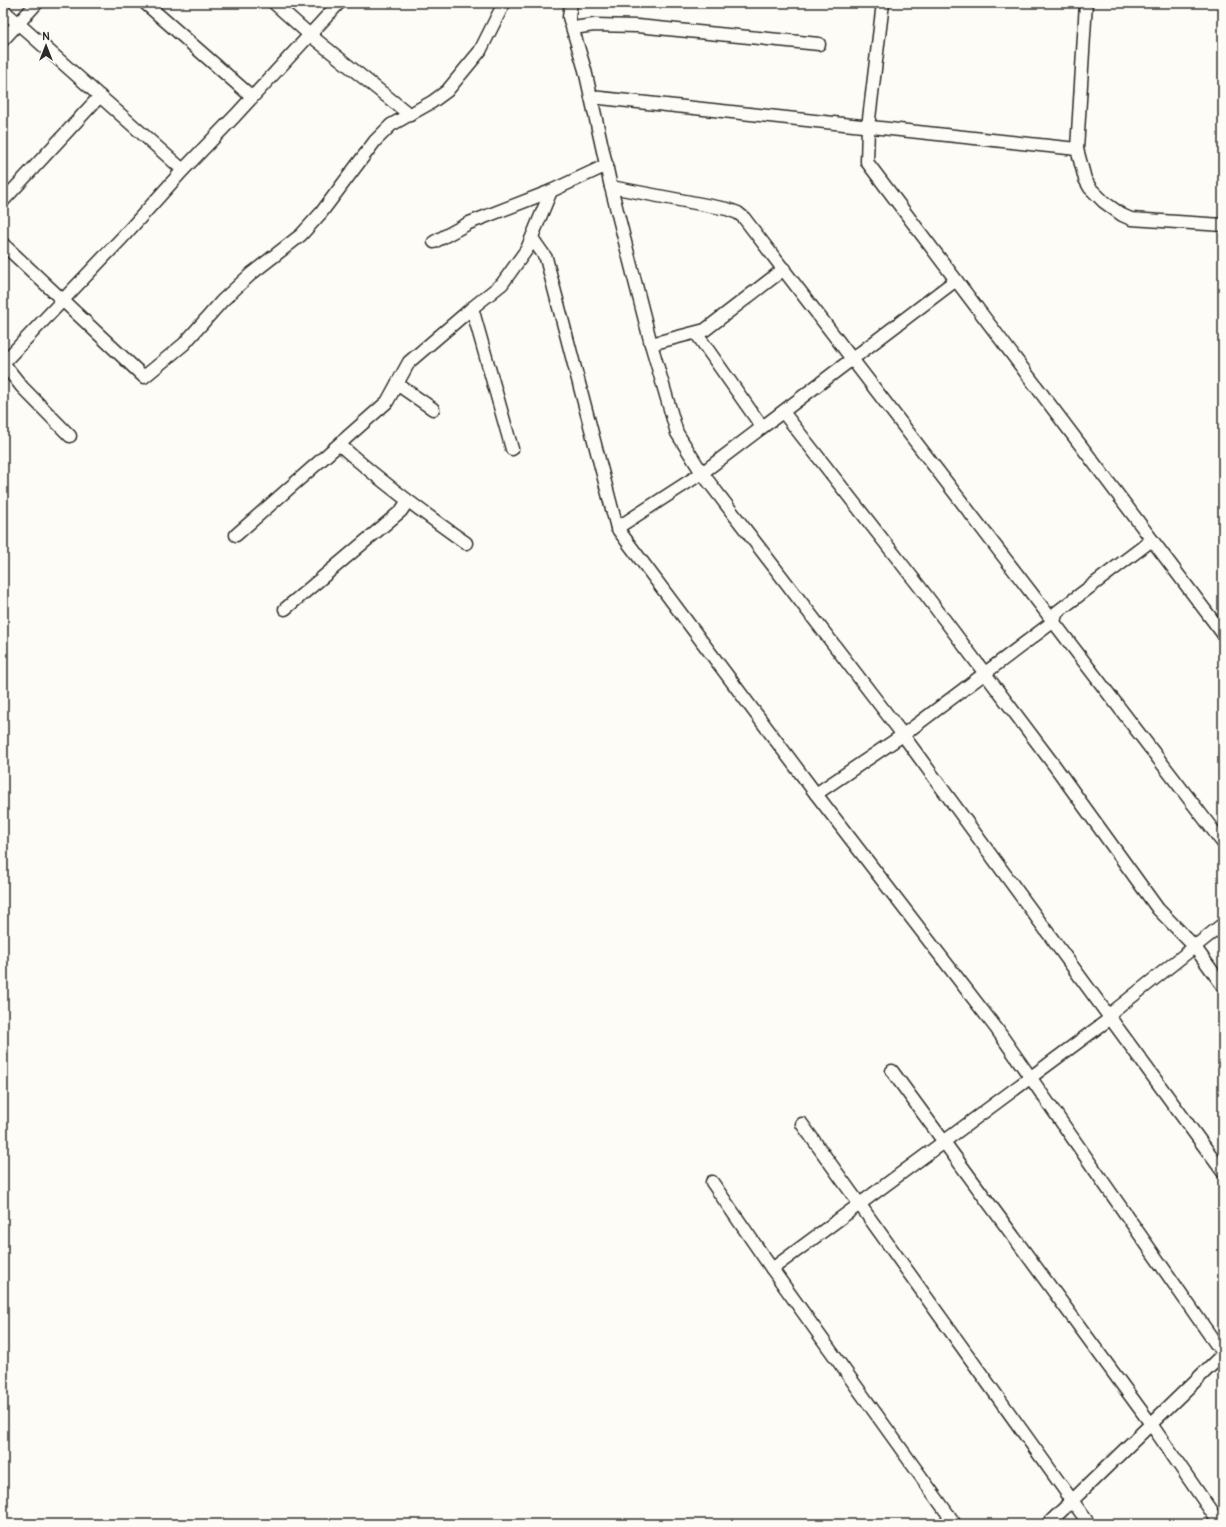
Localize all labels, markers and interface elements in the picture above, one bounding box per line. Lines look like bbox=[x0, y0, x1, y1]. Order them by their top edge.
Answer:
north arrow bbox=[26, 26, 66, 66]
text: N bbox=[42, 30, 50, 43]

